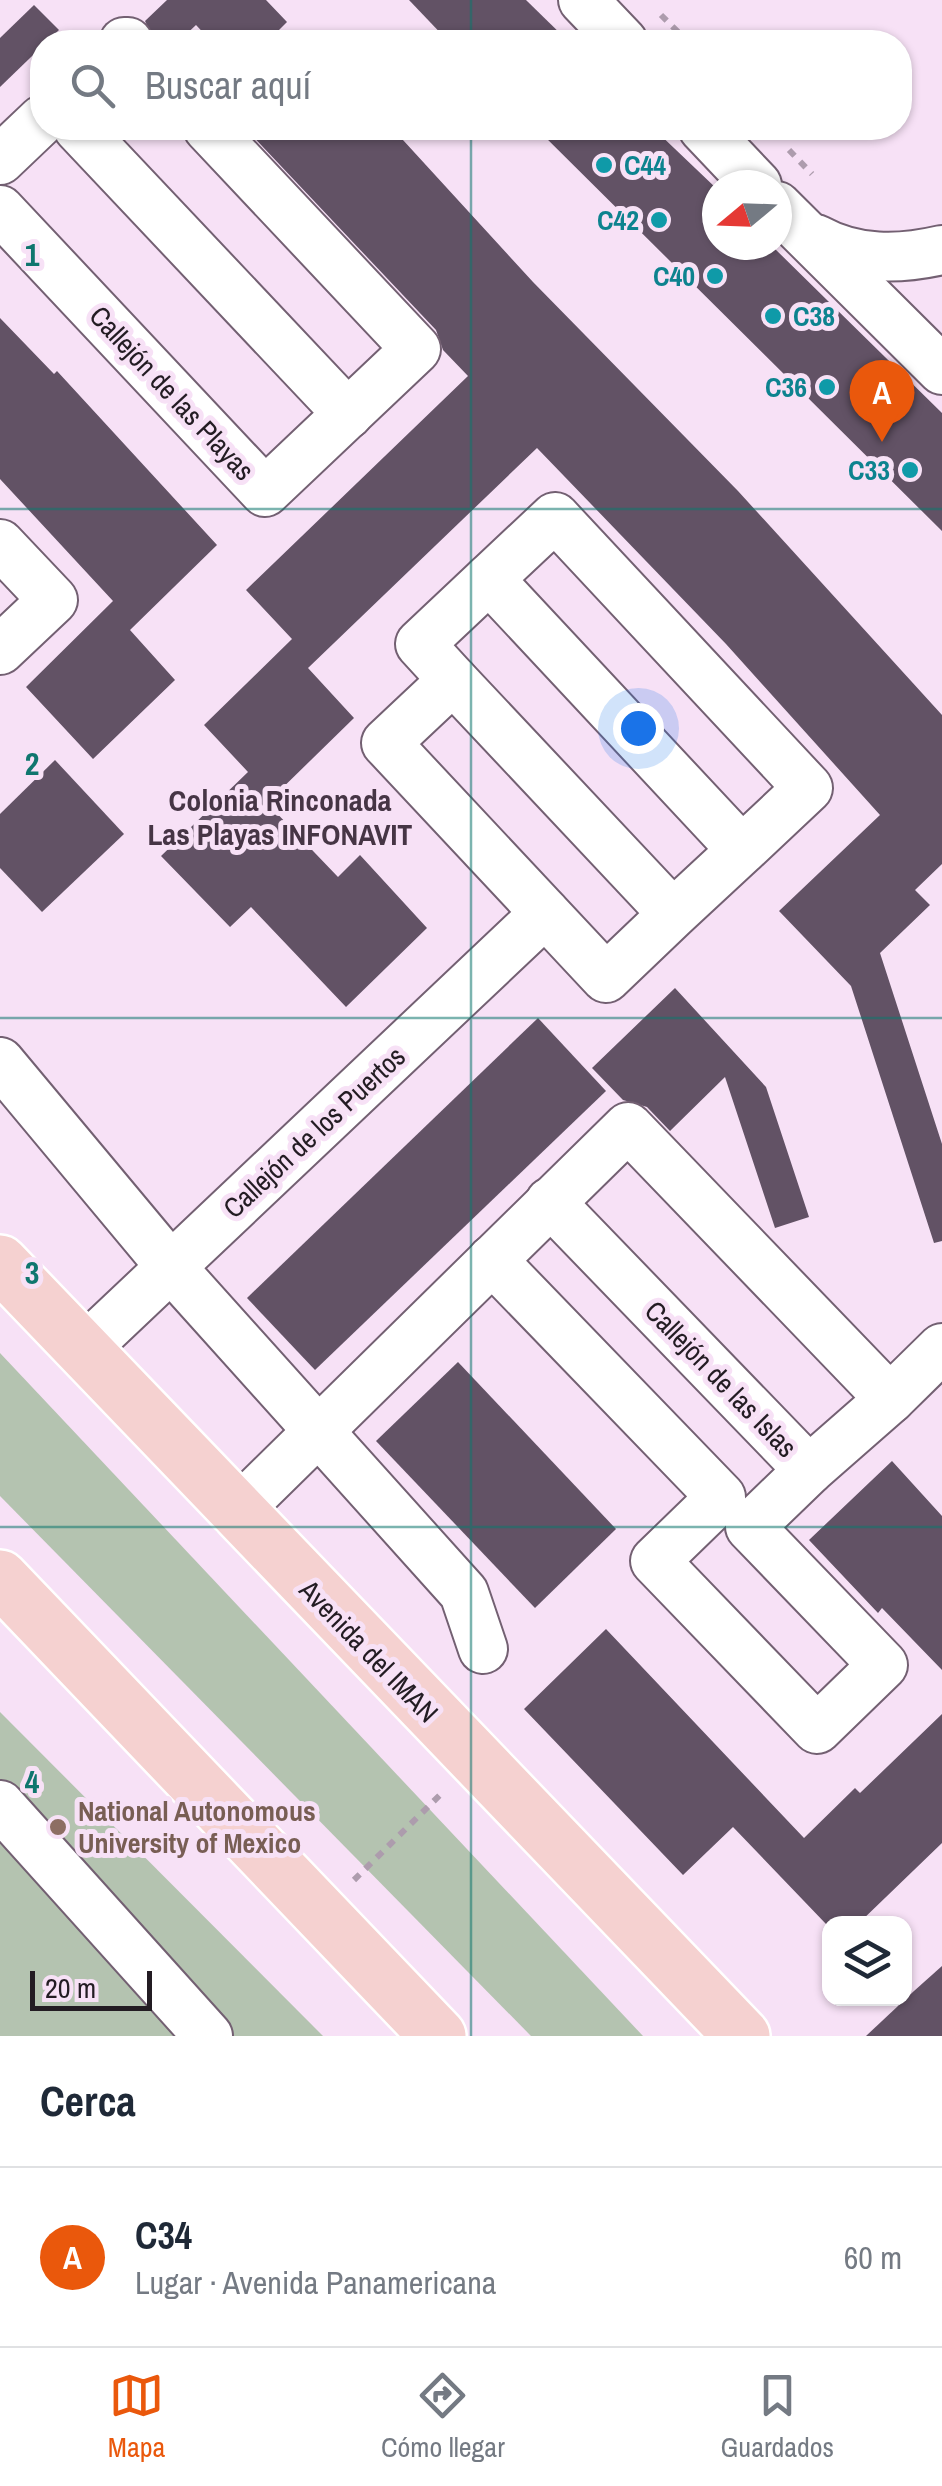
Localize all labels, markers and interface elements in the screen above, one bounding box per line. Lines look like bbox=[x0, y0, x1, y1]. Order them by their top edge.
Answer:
search box bbox=[30, 30, 912, 140]
icon: search bbox=[65, 58, 120, 113]
text: Buscar aquí bbox=[145, 60, 311, 111]
place label: C44 bbox=[624, 146, 666, 184]
marker: C44 bbox=[593, 154, 615, 176]
north arrow bbox=[702, 170, 792, 260]
place label: C42 bbox=[597, 201, 639, 239]
marker: C42 bbox=[648, 209, 670, 231]
text: 1 bbox=[25, 233, 40, 276]
place label: C40 bbox=[653, 257, 695, 295]
marker: C40 bbox=[704, 265, 726, 287]
street label: Callejón de las Playas bbox=[81, 297, 263, 489]
place label: C38 bbox=[793, 297, 835, 335]
marker: C38 bbox=[762, 305, 784, 327]
pin: A bbox=[850, 360, 914, 442]
place label: C36 bbox=[765, 368, 807, 406]
marker: C36 bbox=[816, 376, 838, 398]
place label: C33 bbox=[848, 451, 890, 489]
marker: C33 bbox=[899, 459, 921, 481]
your location bbox=[613, 703, 664, 754]
text: 2 bbox=[25, 742, 39, 785]
district label: Colonia Rinconada Las Playas INFONAVIT bbox=[148, 780, 412, 854]
street label: Callejón de los Puertos bbox=[215, 1038, 413, 1226]
text: 3 bbox=[25, 1251, 39, 1294]
street label: Callejón de las Islas bbox=[636, 1292, 806, 1466]
street label: Avenida del IMAN bbox=[290, 1571, 447, 1731]
text: 4 bbox=[25, 1760, 40, 1803]
place label: National Autonomous University of Mexico bbox=[78, 1792, 316, 1862]
marker: National Autonomous University of Mexico bbox=[47, 1816, 69, 1838]
map controls bbox=[822, 1916, 912, 2006]
button: layers bbox=[822, 1916, 912, 2006]
scale bar bbox=[30, 1966, 152, 2010]
text: 20 m bbox=[45, 1969, 96, 2007]
text: Cerca bbox=[40, 2073, 136, 2129]
text: C34 bbox=[135, 2210, 192, 2261]
text: A bbox=[63, 2236, 82, 2279]
text: 60 m bbox=[844, 2236, 902, 2279]
text: Lugar · Avenida Panamericana bbox=[135, 2261, 496, 2304]
tab: Mapa bbox=[108, 2368, 165, 2466]
tab: Cómo llegar bbox=[381, 2368, 505, 2466]
tab: Guardados bbox=[721, 2368, 834, 2466]

